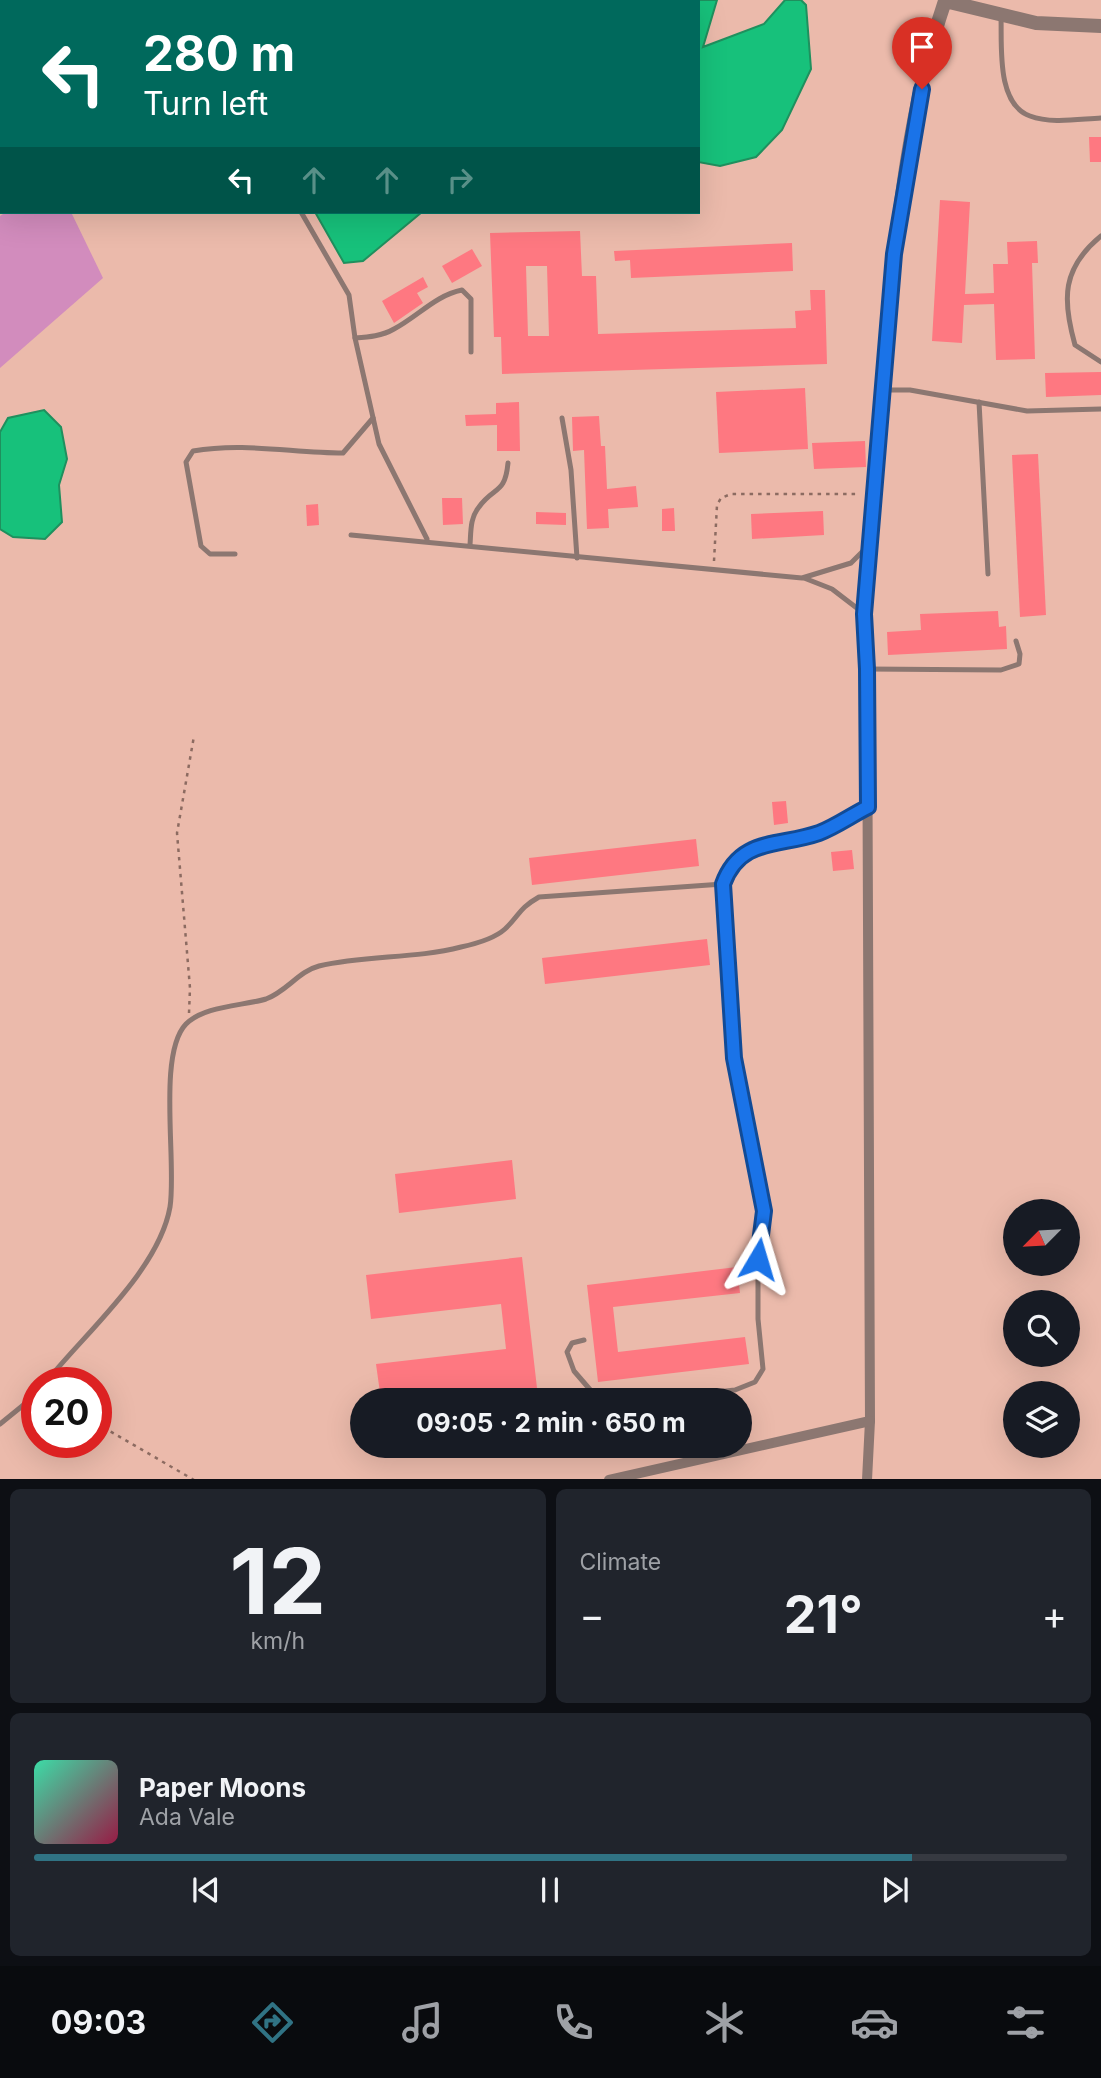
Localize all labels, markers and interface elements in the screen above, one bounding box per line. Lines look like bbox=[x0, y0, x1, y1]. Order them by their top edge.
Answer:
pin bbox=[892, 17, 952, 89]
text: 280 m bbox=[143, 24, 295, 83]
icon: left bbox=[28, 28, 119, 119]
icon: arrive bbox=[903, 28, 941, 66]
text: Turn left bbox=[143, 84, 268, 123]
icon: left bbox=[222, 161, 260, 199]
icon: ahead bbox=[295, 161, 333, 199]
icon: ahead bbox=[368, 161, 406, 199]
icon: right bbox=[441, 161, 479, 199]
north arrow bbox=[1003, 1199, 1080, 1276]
map controls bbox=[1003, 1199, 1080, 1458]
position arrow bbox=[721, 1222, 795, 1296]
button: search bbox=[1003, 1290, 1080, 1367]
speed limit sign: 20 bbox=[21, 1367, 112, 1458]
button: layers bbox=[1003, 1381, 1080, 1458]
text: 09:05 · 2 min · 650 m bbox=[416, 1407, 686, 1438]
text: 12 bbox=[229, 1526, 326, 1636]
text: Climate bbox=[580, 1548, 661, 1576]
text: 21° bbox=[784, 1583, 863, 1646]
text: − bbox=[580, 1592, 605, 1638]
text: + bbox=[1042, 1592, 1067, 1638]
text: km/h bbox=[250, 1627, 305, 1655]
text: Paper Moons bbox=[139, 1772, 306, 1803]
text: Ada Vale bbox=[139, 1803, 235, 1831]
icon: previous bbox=[187, 1871, 225, 1909]
icon: pause bbox=[531, 1871, 569, 1909]
icon: next bbox=[876, 1871, 914, 1909]
icon: directions bbox=[248, 1998, 297, 2047]
icon: music bbox=[398, 1998, 447, 2047]
icon: phone bbox=[549, 1998, 598, 2047]
icon: climate bbox=[700, 1998, 749, 2047]
icon: car bbox=[850, 1998, 899, 2047]
icon: filters bbox=[1001, 1998, 1050, 2047]
text: 09:03 bbox=[51, 2003, 146, 2042]

